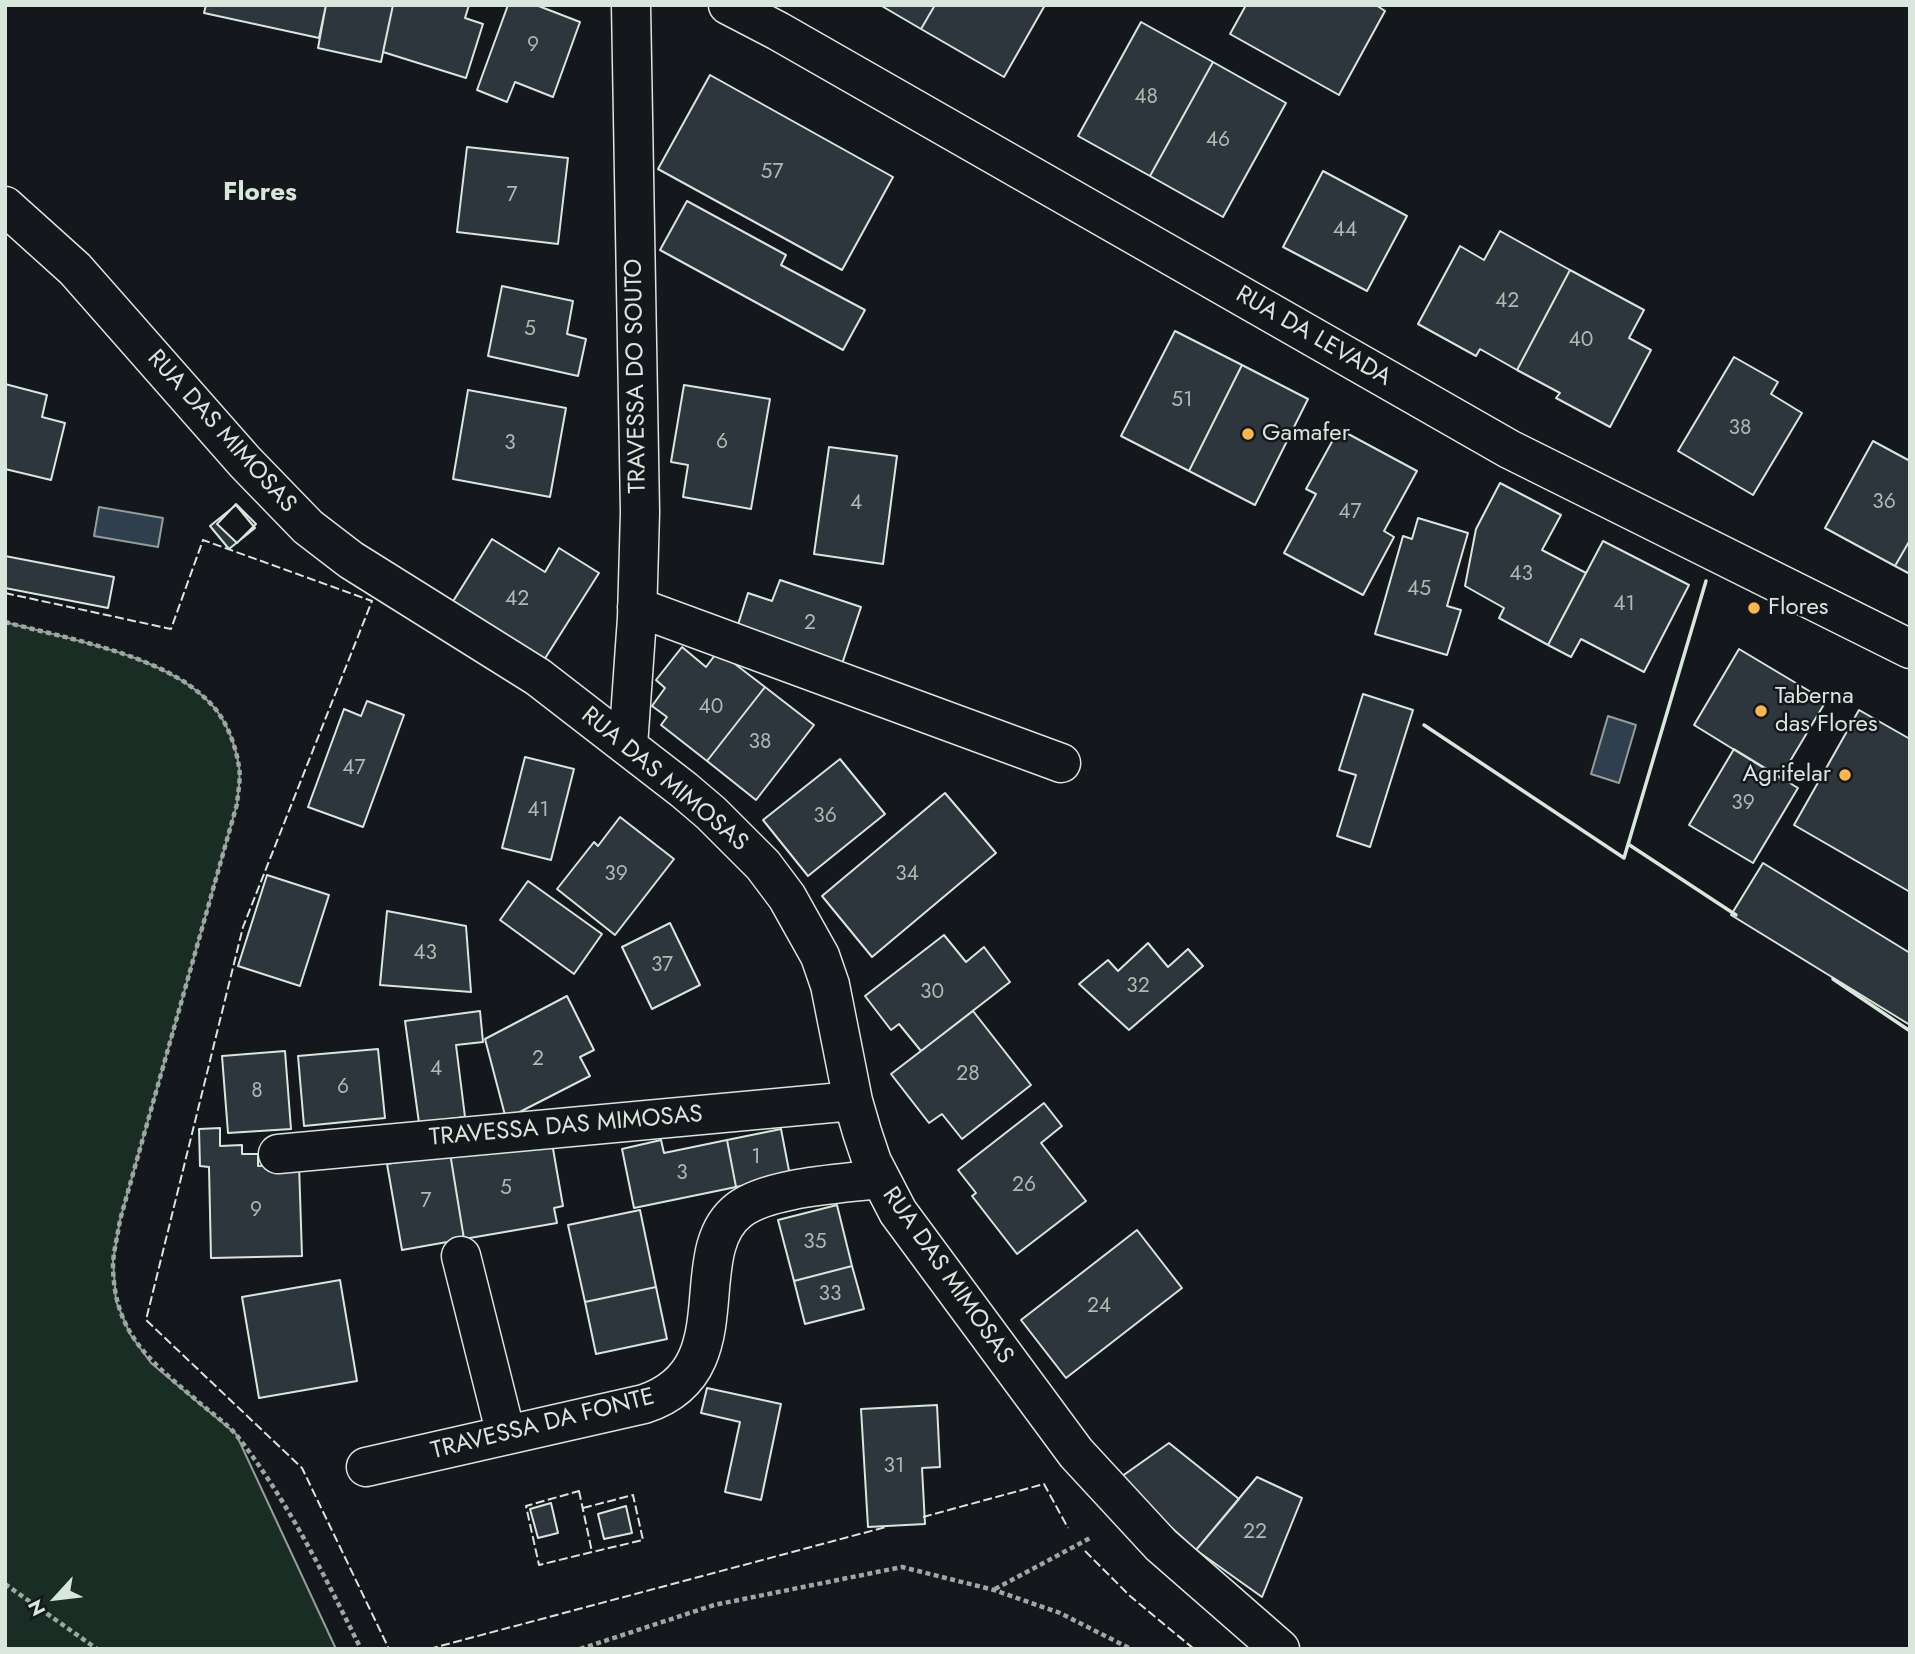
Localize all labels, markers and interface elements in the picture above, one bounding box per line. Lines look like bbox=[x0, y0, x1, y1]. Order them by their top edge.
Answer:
house number: 9 bbox=[527, 33, 539, 59]
house number: 48 bbox=[1134, 85, 1158, 111]
house number: 46 bbox=[1206, 128, 1230, 154]
house number: 57 bbox=[761, 160, 783, 186]
district label: Flores bbox=[223, 178, 297, 210]
house number: 7 bbox=[506, 183, 518, 209]
house number: 44 bbox=[1333, 218, 1357, 244]
street label: TRAVESSA DO SOUTO bbox=[621, 258, 653, 494]
street label: RUA DA LEVADA bbox=[1230, 281, 1396, 393]
house number: 42 bbox=[1495, 289, 1519, 315]
house number: 5 bbox=[524, 317, 536, 343]
house number: 40 bbox=[1569, 328, 1593, 354]
street label: RUA DAS MIMOSAS bbox=[140, 345, 302, 519]
house number: 51 bbox=[1171, 388, 1193, 414]
house number: 38 bbox=[1729, 416, 1751, 442]
place label: Gamafer bbox=[1262, 420, 1350, 448]
marker: Gamafer bbox=[1240, 426, 1256, 442]
house number: 6 bbox=[716, 430, 728, 456]
house number: 3 bbox=[504, 431, 516, 457]
house number: 36 bbox=[1872, 490, 1896, 516]
house number: 4 bbox=[850, 491, 862, 517]
house number: 47 bbox=[1338, 500, 1362, 526]
house number: 43 bbox=[1509, 562, 1533, 588]
house number: 45 bbox=[1407, 577, 1431, 603]
house number: 42 bbox=[505, 587, 529, 613]
house number: 41 bbox=[1613, 592, 1635, 618]
place label: Flores bbox=[1768, 594, 1829, 622]
marker: Flores bbox=[1746, 600, 1762, 616]
house number: 2 bbox=[804, 611, 816, 637]
place label: Taberna das Flores bbox=[1775, 683, 1878, 739]
house number: 40 bbox=[699, 695, 723, 721]
street label: RUA DAS MIMOSAS bbox=[575, 702, 753, 858]
marker: Taberna das Flores bbox=[1753, 703, 1769, 719]
house number: 38 bbox=[749, 730, 771, 756]
house number: 47 bbox=[342, 756, 366, 782]
place label: Agrifelar bbox=[1742, 761, 1831, 789]
marker: Agrifelar bbox=[1837, 767, 1853, 783]
house number: 39 bbox=[1731, 791, 1755, 817]
house number: 41 bbox=[527, 798, 549, 824]
house number: 36 bbox=[813, 804, 837, 830]
house number: 39 bbox=[604, 862, 628, 888]
house number: 34 bbox=[895, 862, 919, 888]
house number: 43 bbox=[413, 941, 437, 967]
house number: 37 bbox=[651, 953, 673, 979]
house number: 32 bbox=[1126, 974, 1150, 1000]
house number: 30 bbox=[920, 980, 944, 1006]
house number: 2 bbox=[532, 1047, 544, 1073]
house number: 4 bbox=[430, 1057, 442, 1083]
house number: 28 bbox=[956, 1062, 980, 1088]
house number: 6 bbox=[337, 1075, 349, 1101]
house number: 8 bbox=[251, 1079, 263, 1105]
street label: TRAVESSA DAS MIMOSAS bbox=[428, 1101, 704, 1153]
house number: 1 bbox=[751, 1145, 761, 1171]
house number: 3 bbox=[676, 1161, 688, 1187]
house number: 26 bbox=[1012, 1173, 1036, 1199]
house number: 5 bbox=[500, 1176, 512, 1202]
street label: RUA DAS MIMOSAS bbox=[875, 1182, 1019, 1370]
house number: 7 bbox=[420, 1189, 432, 1215]
house number: 9 bbox=[250, 1198, 262, 1224]
house number: 35 bbox=[803, 1230, 827, 1256]
house number: 33 bbox=[819, 1282, 841, 1308]
house number: 24 bbox=[1087, 1294, 1111, 1320]
street label: TRAVESSA DA FONTE bbox=[428, 1383, 658, 1467]
house number: 31 bbox=[884, 1454, 904, 1480]
house number: 22 bbox=[1243, 1520, 1267, 1546]
north arrow bbox=[21, 1563, 91, 1633]
text: N bbox=[21, 1595, 52, 1621]

